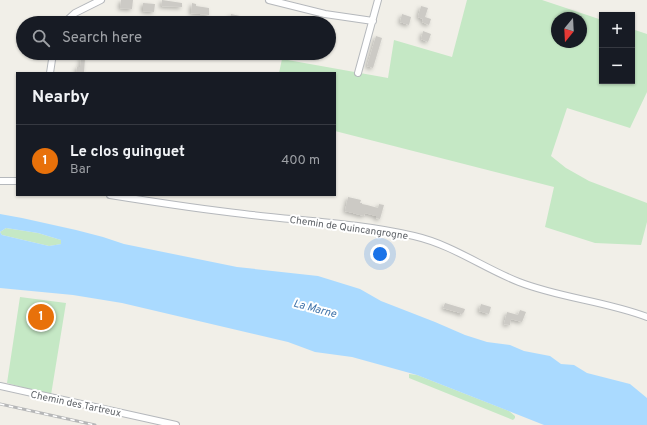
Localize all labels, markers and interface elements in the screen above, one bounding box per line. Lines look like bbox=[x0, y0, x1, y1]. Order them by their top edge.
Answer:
north arrow bbox=[551, 12, 587, 48]
map controls bbox=[599, 12, 635, 84]
button: + bbox=[599, 12, 635, 48]
search box bbox=[16, 16, 336, 60]
icon: search bbox=[30, 27, 52, 49]
text: Search here bbox=[62, 29, 142, 48]
button: − bbox=[599, 48, 635, 84]
text: Nearby bbox=[32, 87, 89, 109]
text: Le clos guinguet bbox=[70, 143, 185, 162]
text: 1 bbox=[42, 153, 48, 169]
text: 400 m bbox=[281, 153, 320, 169]
text: Bar bbox=[70, 162, 91, 178]
street label: Chemin de Quincangrogne bbox=[289, 214, 409, 243]
your location bbox=[370, 244, 390, 264]
water label: La Marne bbox=[292, 297, 338, 321]
pin: 1 bbox=[28, 302, 54, 332]
street label: Chemin des Tartreux bbox=[29, 389, 122, 420]

